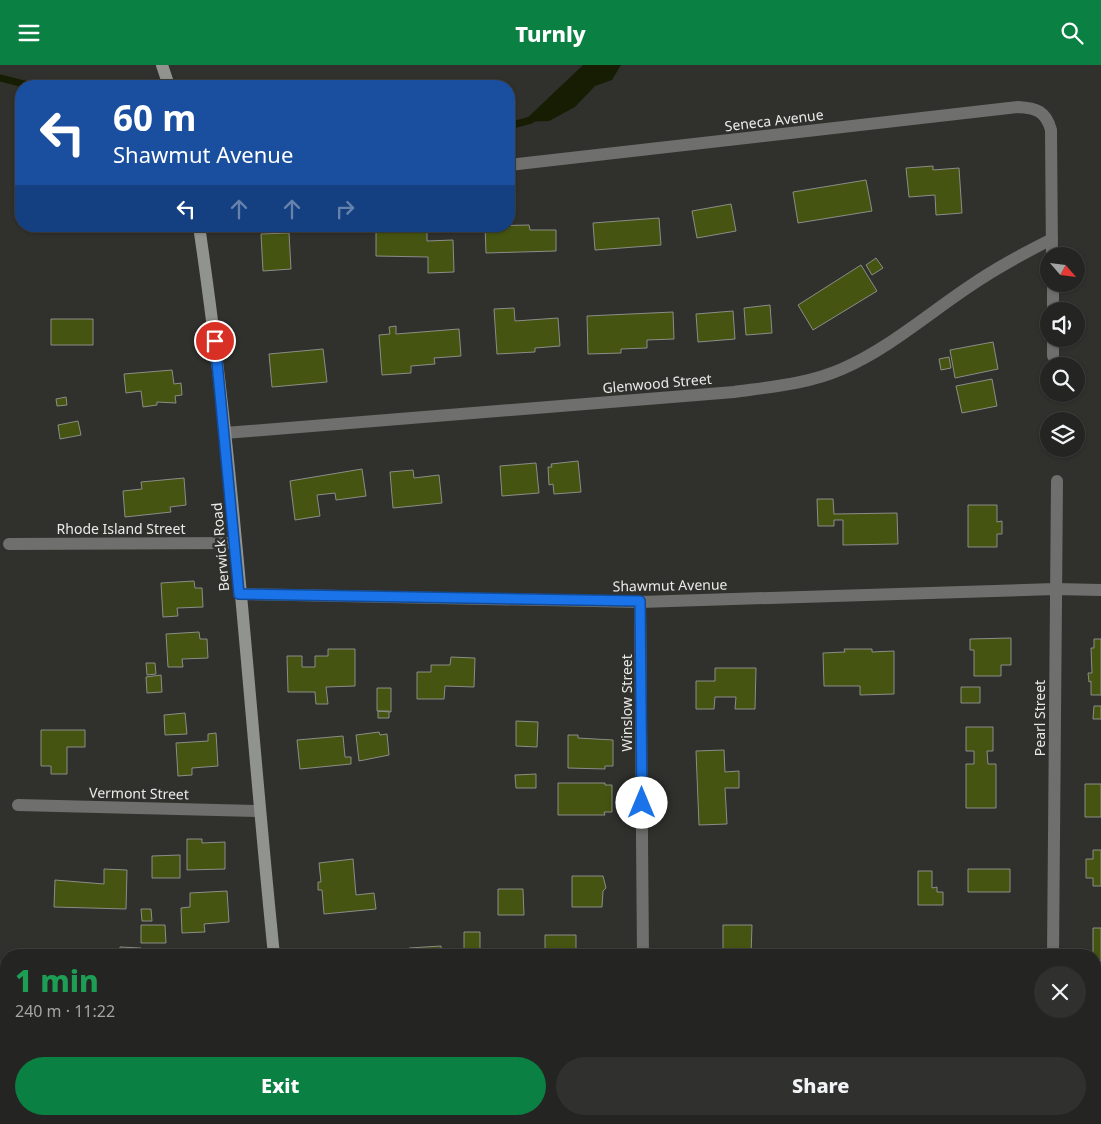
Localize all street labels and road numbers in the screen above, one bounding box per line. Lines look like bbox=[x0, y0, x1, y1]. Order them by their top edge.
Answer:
street label: Seneca Avenue bbox=[723, 104, 825, 135]
street label: Glenwood Street bbox=[602, 369, 712, 397]
street label: Berwick Road bbox=[207, 502, 233, 592]
street label: Rhode Island Street bbox=[57, 519, 185, 538]
street label: Shawmut Avenue bbox=[612, 574, 728, 596]
street label: Winslow Street bbox=[617, 654, 636, 752]
street label: Pearl Street bbox=[1030, 680, 1049, 756]
street label: Vermont Street bbox=[89, 783, 189, 803]

